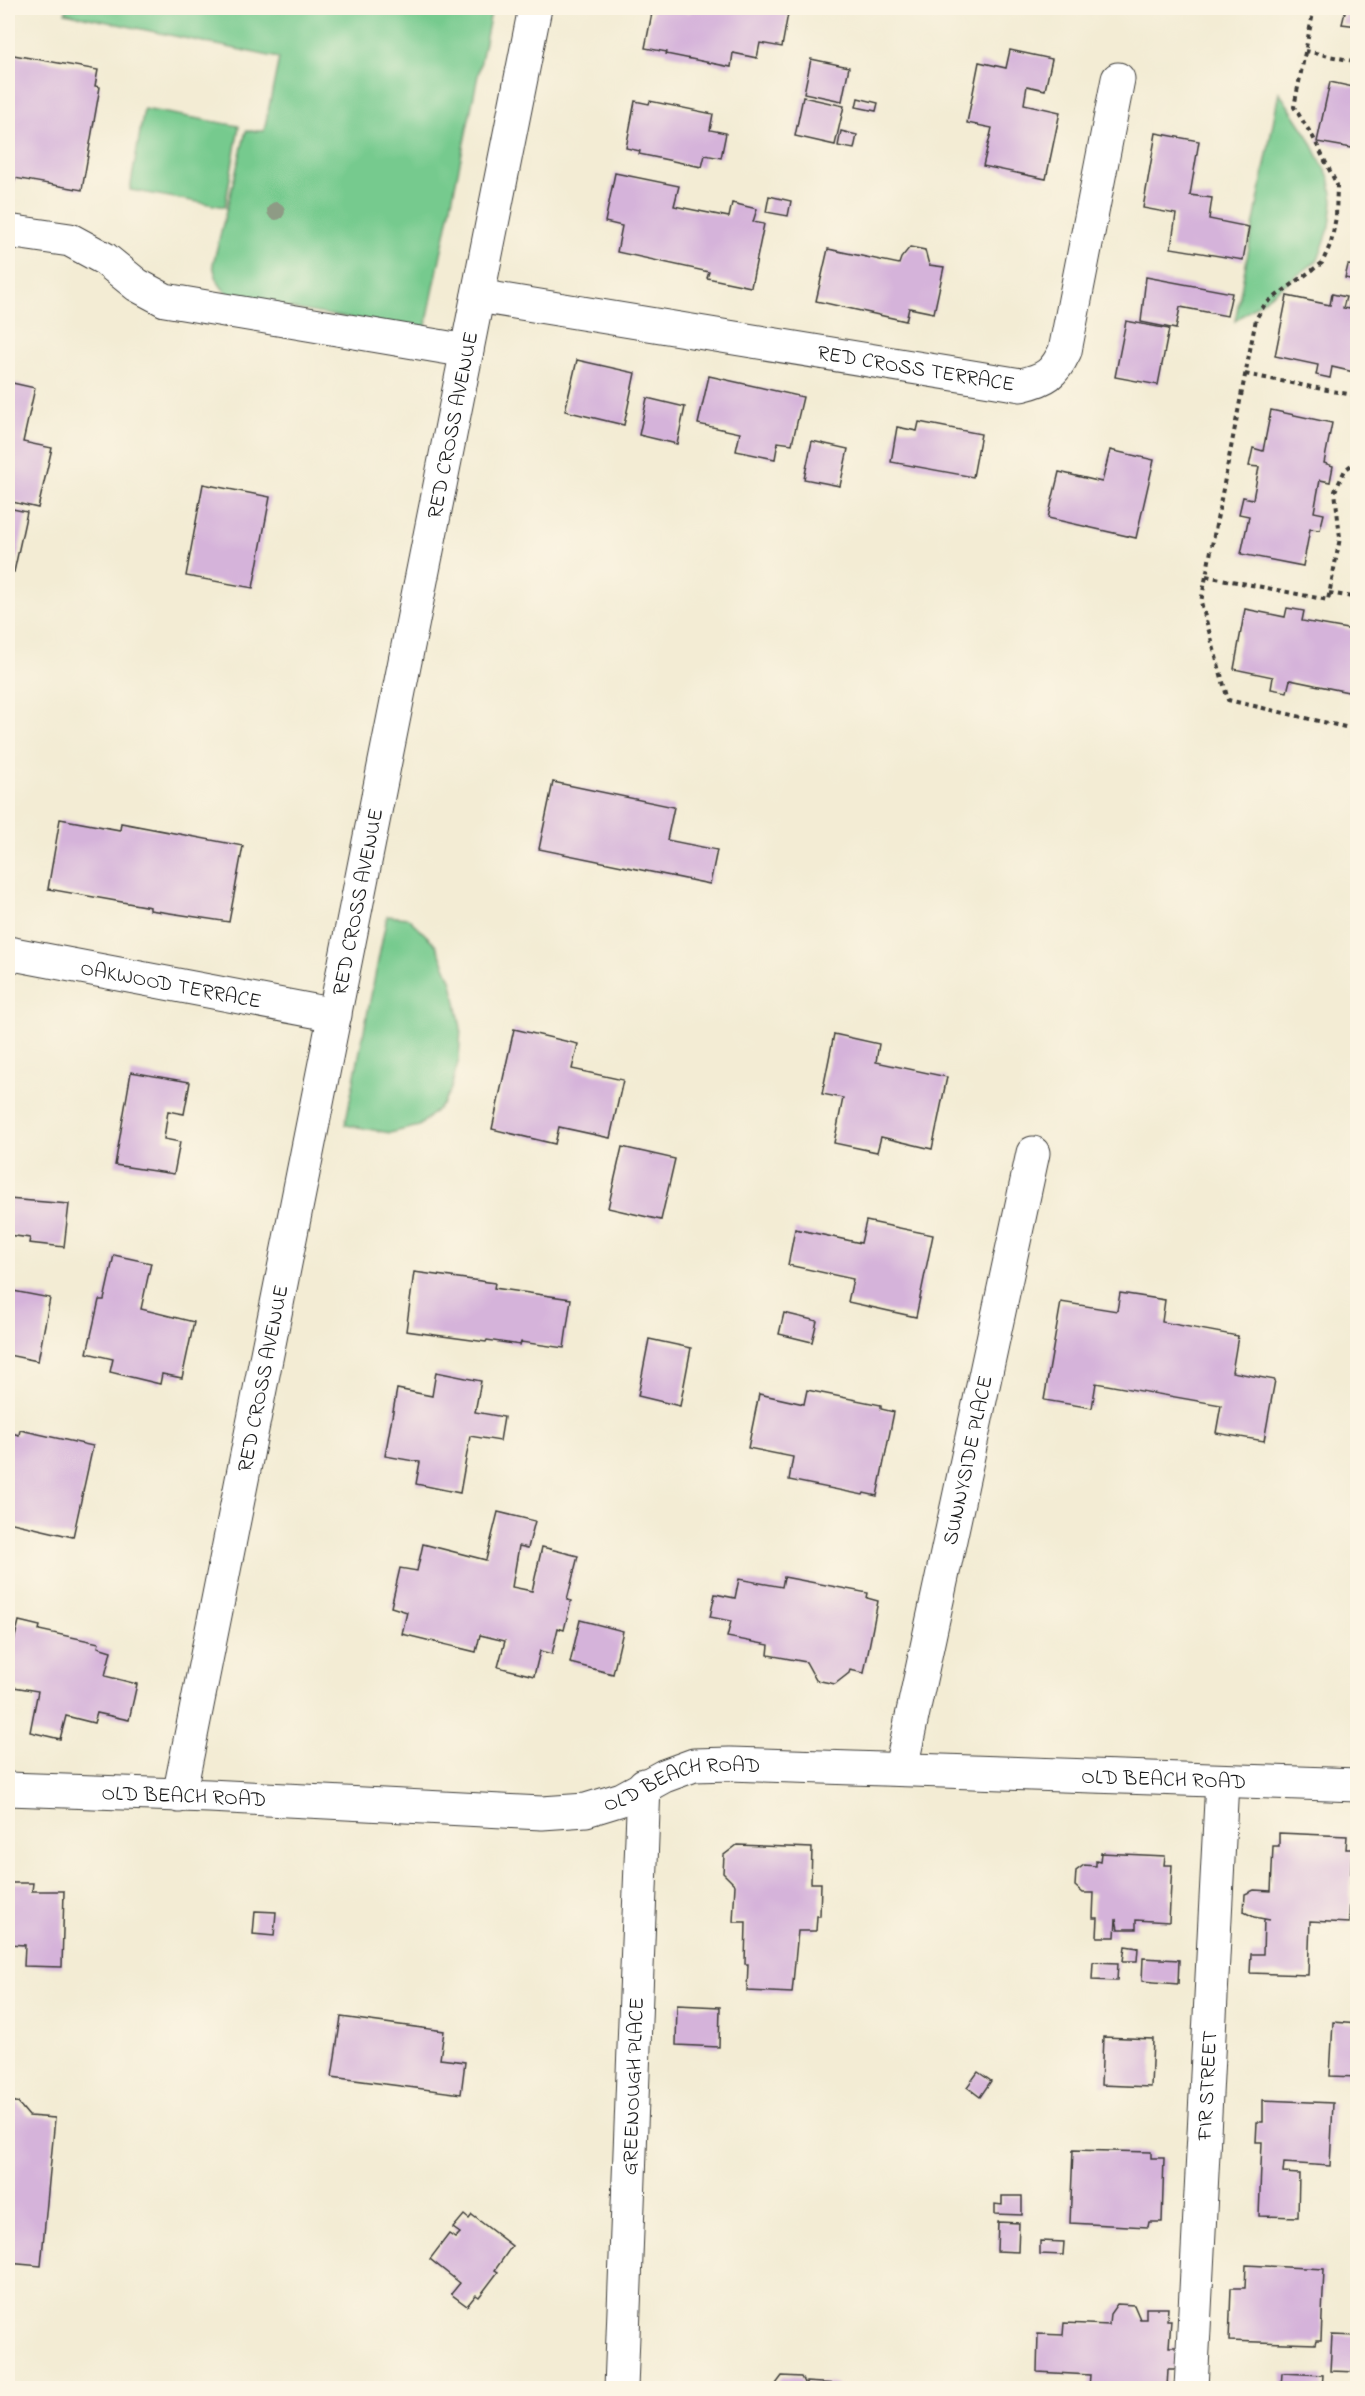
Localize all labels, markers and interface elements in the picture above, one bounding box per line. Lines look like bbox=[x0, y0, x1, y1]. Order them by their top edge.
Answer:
street label: RED CROSS AVENUE bbox=[421, 329, 487, 521]
street label: RED CROSS TERRACE bbox=[815, 339, 1017, 401]
street label: RED CROSS AVENUE bbox=[326, 806, 392, 998]
street label: OAKWOOD TERRACE bbox=[78, 954, 264, 1018]
street label: RED CROSS AVENUE bbox=[231, 1282, 297, 1475]
street label: SUNNYSIDE PLACE bbox=[936, 1373, 1002, 1548]
street label: OLD BEACH ROAD bbox=[600, 1751, 761, 1821]
street label: OLD BEACH ROAD bbox=[1081, 1763, 1247, 1798]
street label: OLD BEACH ROAD bbox=[101, 1779, 267, 1816]
street label: GREENOUGH PLACE bbox=[616, 1997, 653, 2176]
street label: FIR STREET bbox=[1191, 2030, 1226, 2142]

